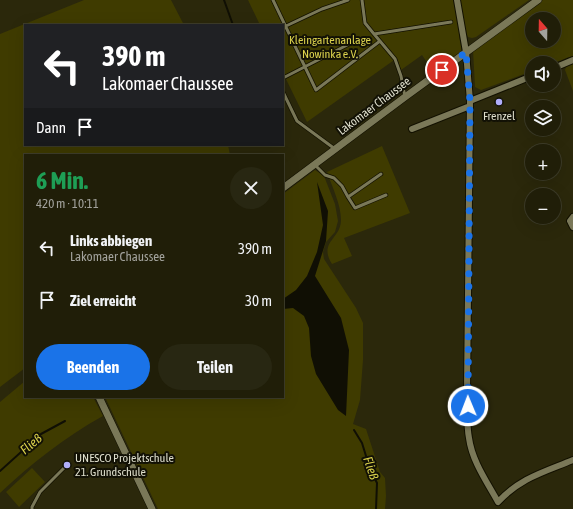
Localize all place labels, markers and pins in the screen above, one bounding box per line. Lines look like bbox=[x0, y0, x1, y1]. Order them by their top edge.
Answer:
pin bbox=[425, 53, 459, 87]
marker: Frenzel bbox=[494, 97, 504, 107]
place label: Frenzel bbox=[483, 109, 516, 123]
place label: UNESCO Projektschule 21. Grundschule bbox=[75, 451, 174, 479]
marker: UNESCO Projektschule 21. Grundschule bbox=[62, 460, 72, 470]

